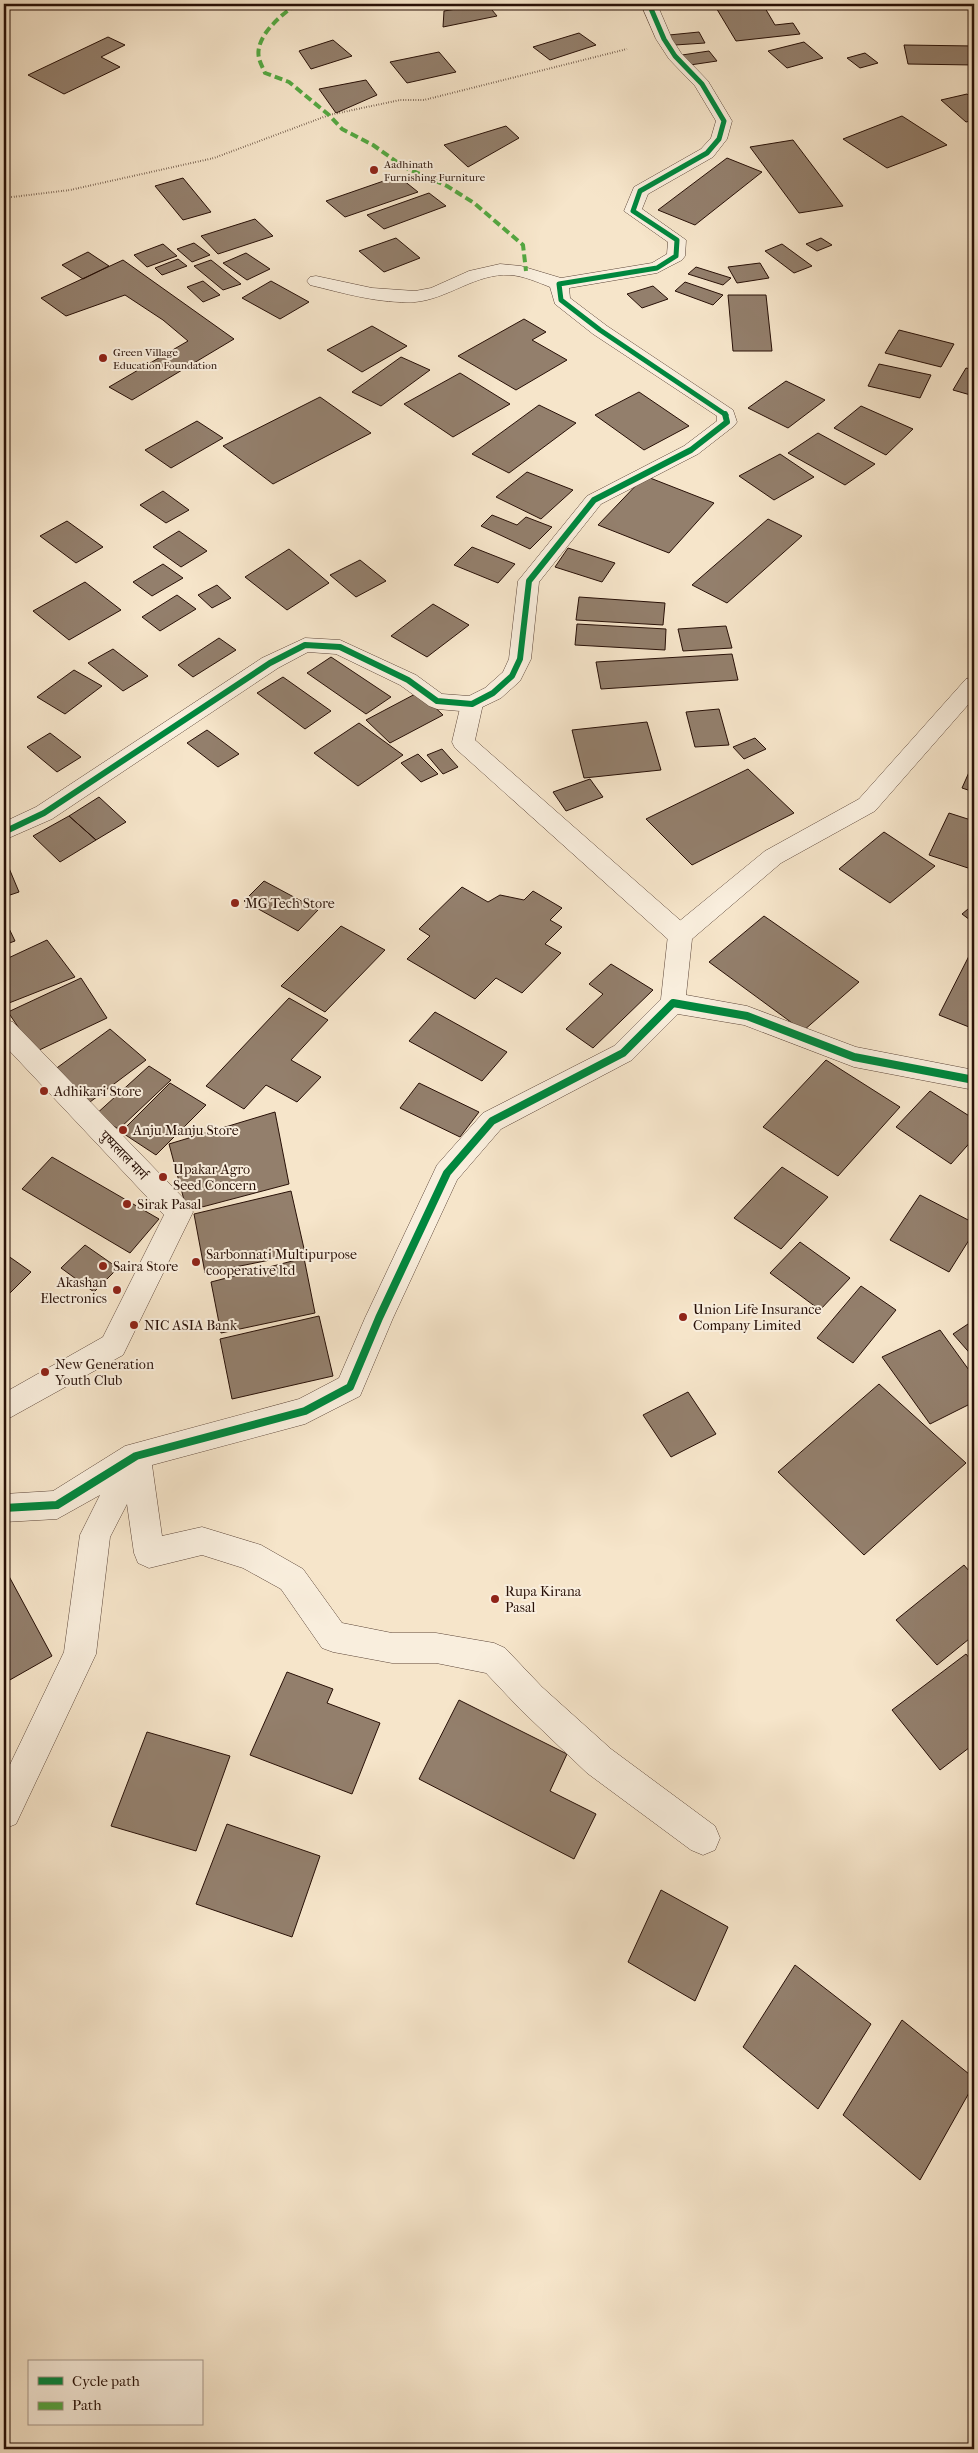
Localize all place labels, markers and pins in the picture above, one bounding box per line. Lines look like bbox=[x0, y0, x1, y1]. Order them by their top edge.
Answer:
place label: Aadhinath Furnishing Furniture bbox=[383, 158, 486, 184]
marker: Aadhinath Furnishing Furniture bbox=[368, 164, 380, 176]
place label: Green Village Education Foundation bbox=[113, 346, 218, 372]
marker: Green Village Education Foundation bbox=[97, 352, 109, 364]
place label: MG Tech Store bbox=[245, 895, 335, 912]
marker: MG Tech Store bbox=[229, 897, 241, 909]
place label: Adhikari Store bbox=[53, 1083, 142, 1100]
marker: Adhikari Store bbox=[38, 1085, 50, 1097]
place label: Anju Manju Store bbox=[132, 1122, 239, 1139]
marker: Anju Manju Store bbox=[117, 1124, 129, 1136]
place label: Upakar Agro Seed Concern bbox=[173, 1161, 256, 1194]
marker: Upakar Agro Seed Concern bbox=[157, 1171, 169, 1183]
place label: Sirak Pasal bbox=[137, 1196, 201, 1213]
marker: Sirak Pasal bbox=[121, 1198, 133, 1210]
place label: Sarbonnati Multipurpose cooperative ltd bbox=[206, 1246, 357, 1279]
marker: Sarbonnati Multipurpose cooperative ltd bbox=[190, 1256, 202, 1268]
place label: Saira Store bbox=[113, 1258, 178, 1275]
marker: Saira Store bbox=[97, 1260, 109, 1272]
place label: Akashan Electronics bbox=[40, 1274, 107, 1307]
marker: Akashan Electronics bbox=[111, 1284, 123, 1296]
place label: Union Life Insurance Company Limited bbox=[693, 1301, 821, 1334]
marker: Union Life Insurance Company Limited bbox=[677, 1311, 689, 1323]
place label: NIC ASIA Bank bbox=[144, 1317, 238, 1334]
marker: NIC ASIA Bank bbox=[128, 1319, 140, 1331]
place label: New Generation Youth Club bbox=[54, 1356, 154, 1389]
marker: New Generation Youth Club bbox=[39, 1366, 51, 1378]
place label: Rupa Kirana Pasal bbox=[505, 1583, 582, 1616]
marker: Rupa Kirana Pasal bbox=[489, 1593, 501, 1605]

